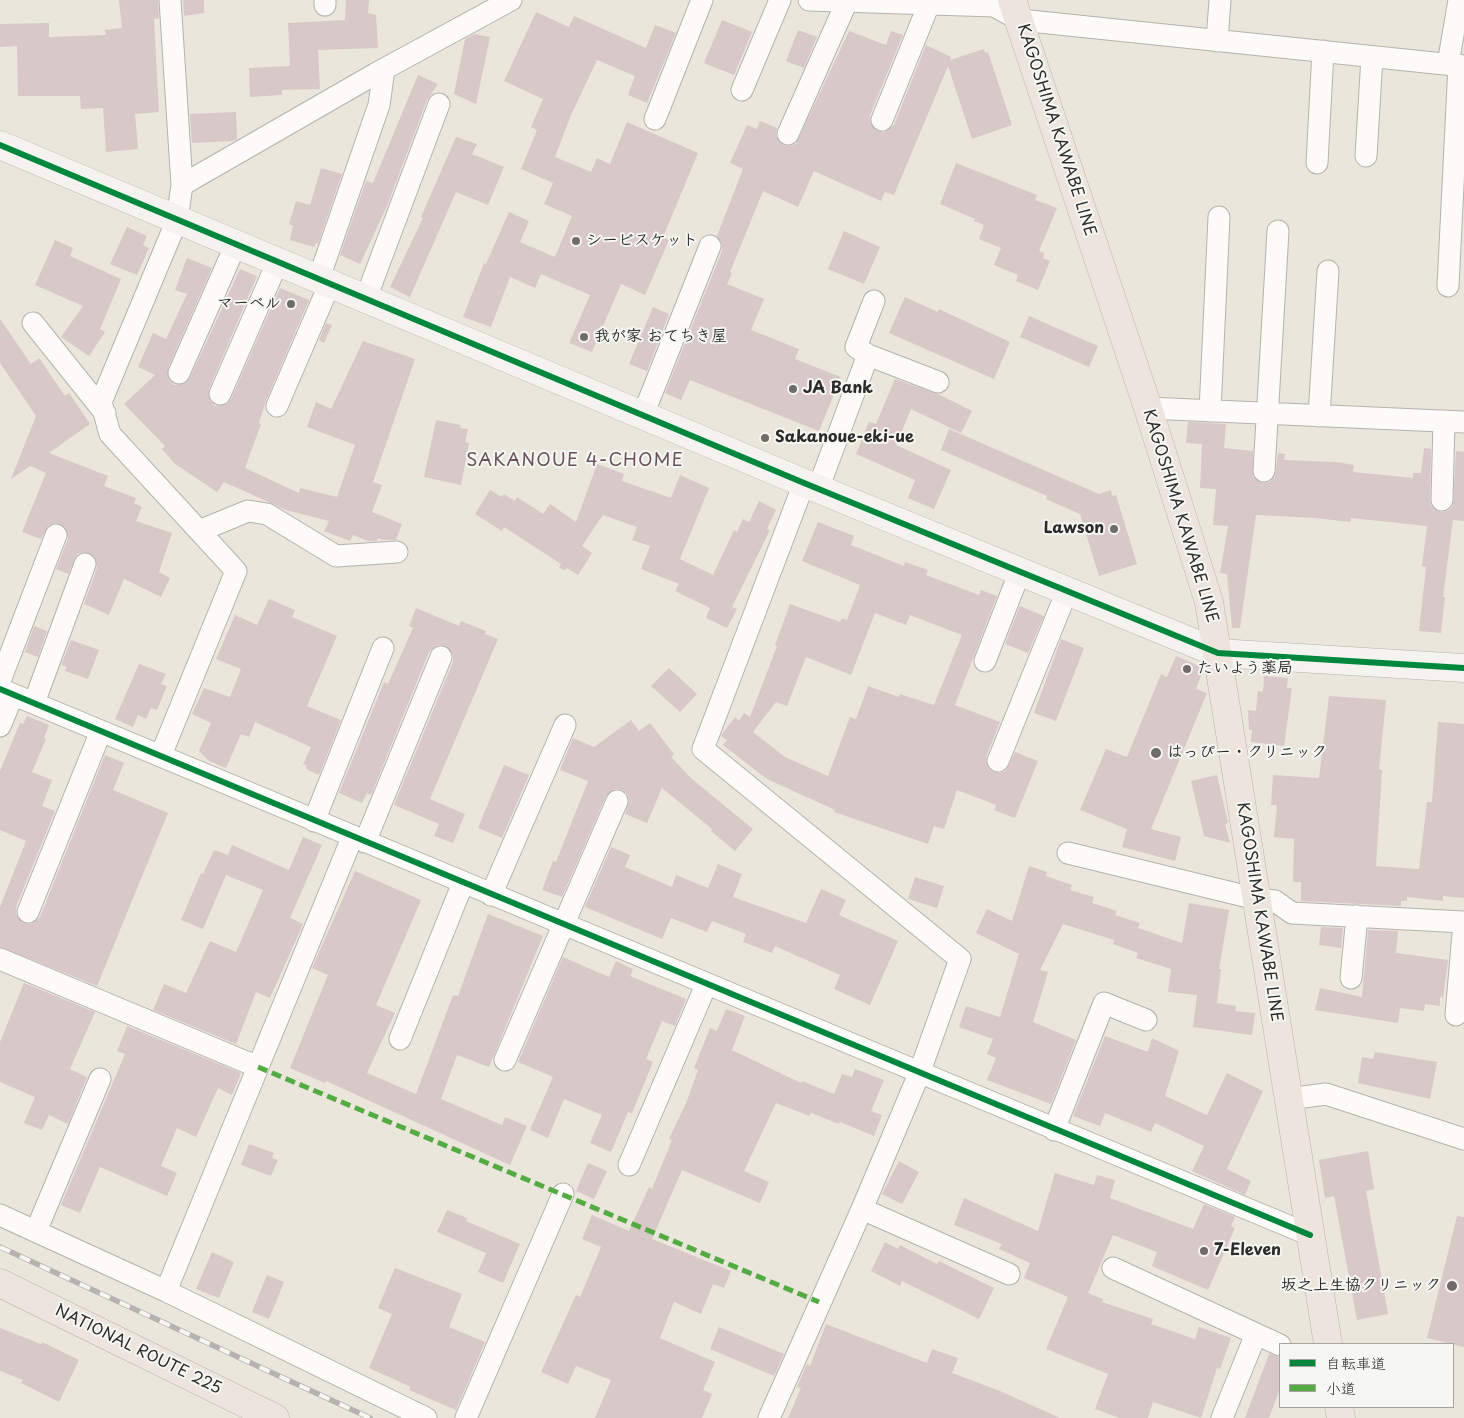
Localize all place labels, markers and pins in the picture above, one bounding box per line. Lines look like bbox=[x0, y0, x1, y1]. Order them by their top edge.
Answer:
place label: シービスケット bbox=[586, 231, 698, 251]
marker: シービスケット bbox=[570, 235, 582, 247]
place label: マーベル bbox=[217, 294, 281, 314]
marker: マーベル bbox=[285, 298, 297, 310]
place label: 我が家 おてちき屋 bbox=[594, 327, 727, 347]
marker: 我が家 おてちき屋 bbox=[578, 331, 590, 343]
place label: JA Bank bbox=[803, 379, 873, 399]
marker: JA Bank bbox=[787, 383, 799, 395]
place label: Sakanoue-eki-ue bbox=[775, 428, 914, 448]
marker: Sakanoue-eki-ue bbox=[759, 432, 771, 444]
place label: Lawson bbox=[1044, 519, 1104, 539]
marker: Lawson bbox=[1108, 523, 1120, 535]
place label: たいよう薬局 bbox=[1197, 659, 1293, 679]
marker: たいよう薬局 bbox=[1181, 663, 1193, 675]
place label: はっぴー・クリニック bbox=[1167, 743, 1327, 763]
marker: はっぴー・クリニック bbox=[1149, 746, 1163, 760]
place label: 7-Eleven bbox=[1214, 1241, 1281, 1261]
marker: 7-Eleven bbox=[1198, 1245, 1210, 1257]
place label: 坂之上生協クリニック bbox=[1281, 1276, 1441, 1296]
marker: 坂之上生協クリニック bbox=[1445, 1279, 1459, 1293]

